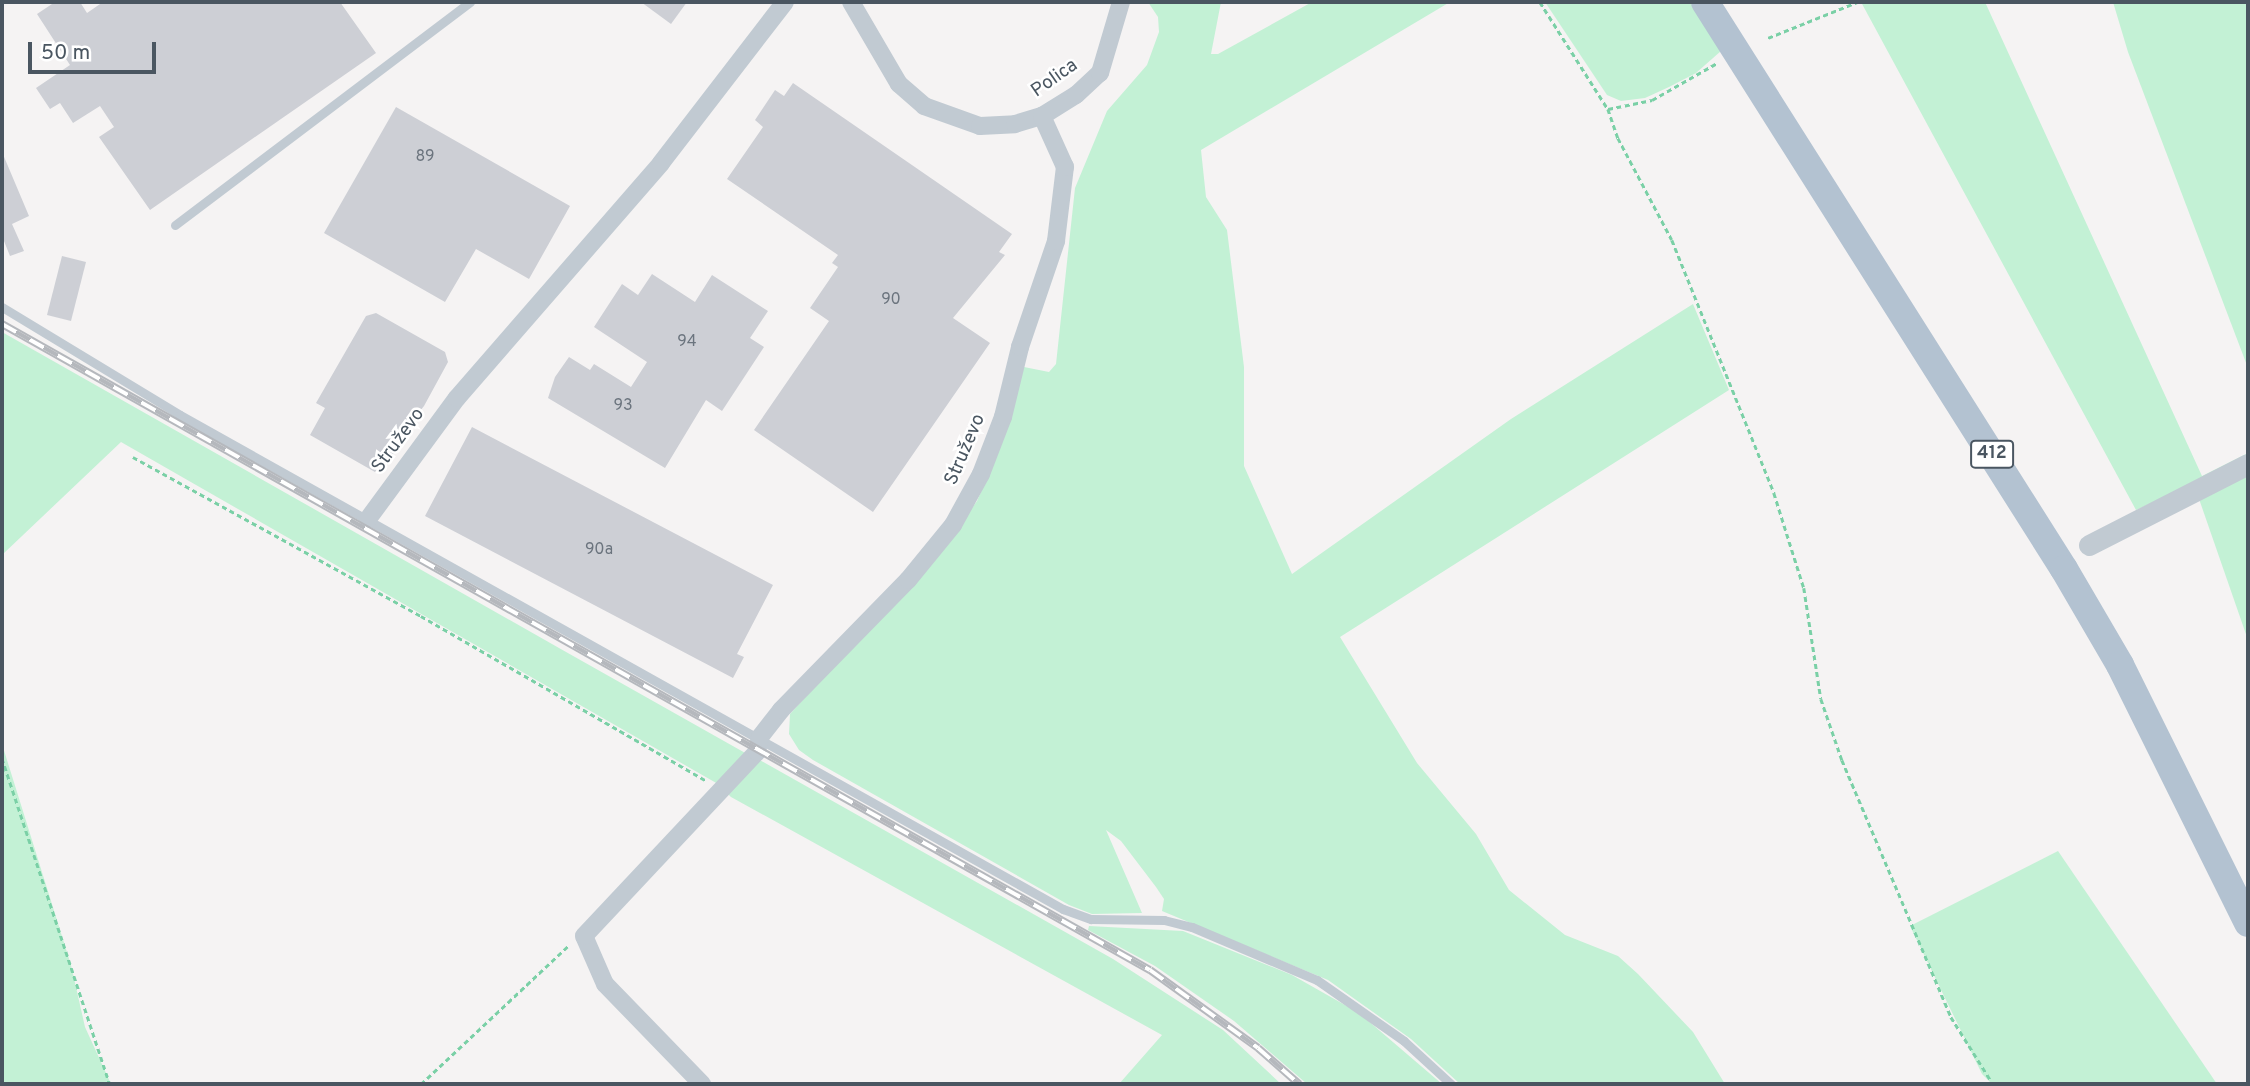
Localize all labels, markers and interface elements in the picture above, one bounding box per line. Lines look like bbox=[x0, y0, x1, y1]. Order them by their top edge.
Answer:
scale bar bbox=[32, 28, 159, 72]
text: 50 m bbox=[41, 40, 90, 67]
street label: Polica bbox=[1027, 55, 1083, 103]
house number: 89 bbox=[415, 147, 435, 167]
house number: 90 bbox=[881, 290, 901, 310]
house number: 94 bbox=[677, 332, 697, 352]
house number: 93 bbox=[613, 396, 633, 416]
street label: Struževo bbox=[368, 404, 430, 478]
street label: Struževo bbox=[941, 411, 991, 489]
road number: 412 bbox=[1969, 440, 2015, 468]
house number: 90a bbox=[585, 540, 613, 560]

